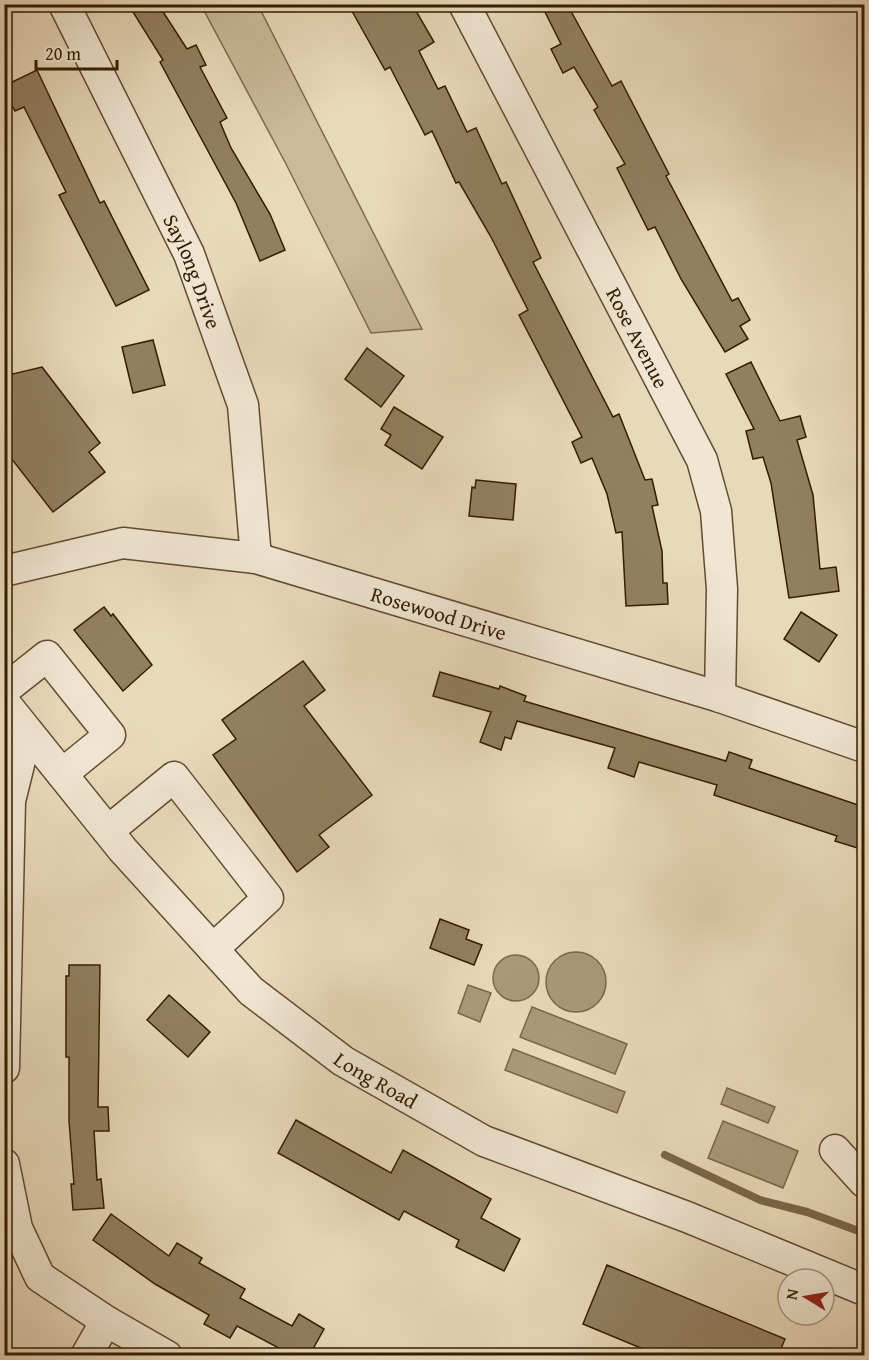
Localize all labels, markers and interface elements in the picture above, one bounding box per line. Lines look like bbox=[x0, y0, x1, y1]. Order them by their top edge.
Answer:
scale bar bbox=[36, 33, 117, 71]
text: 20 m bbox=[45, 40, 81, 67]
street label: Saylong Drive bbox=[156, 208, 230, 333]
street label: Rose Avenue bbox=[599, 281, 677, 393]
street label: Rosewood Drive bbox=[367, 578, 511, 648]
street label: Long Road bbox=[327, 1044, 424, 1116]
north arrow bbox=[776, 1267, 836, 1327]
text: N bbox=[778, 1286, 804, 1302]

